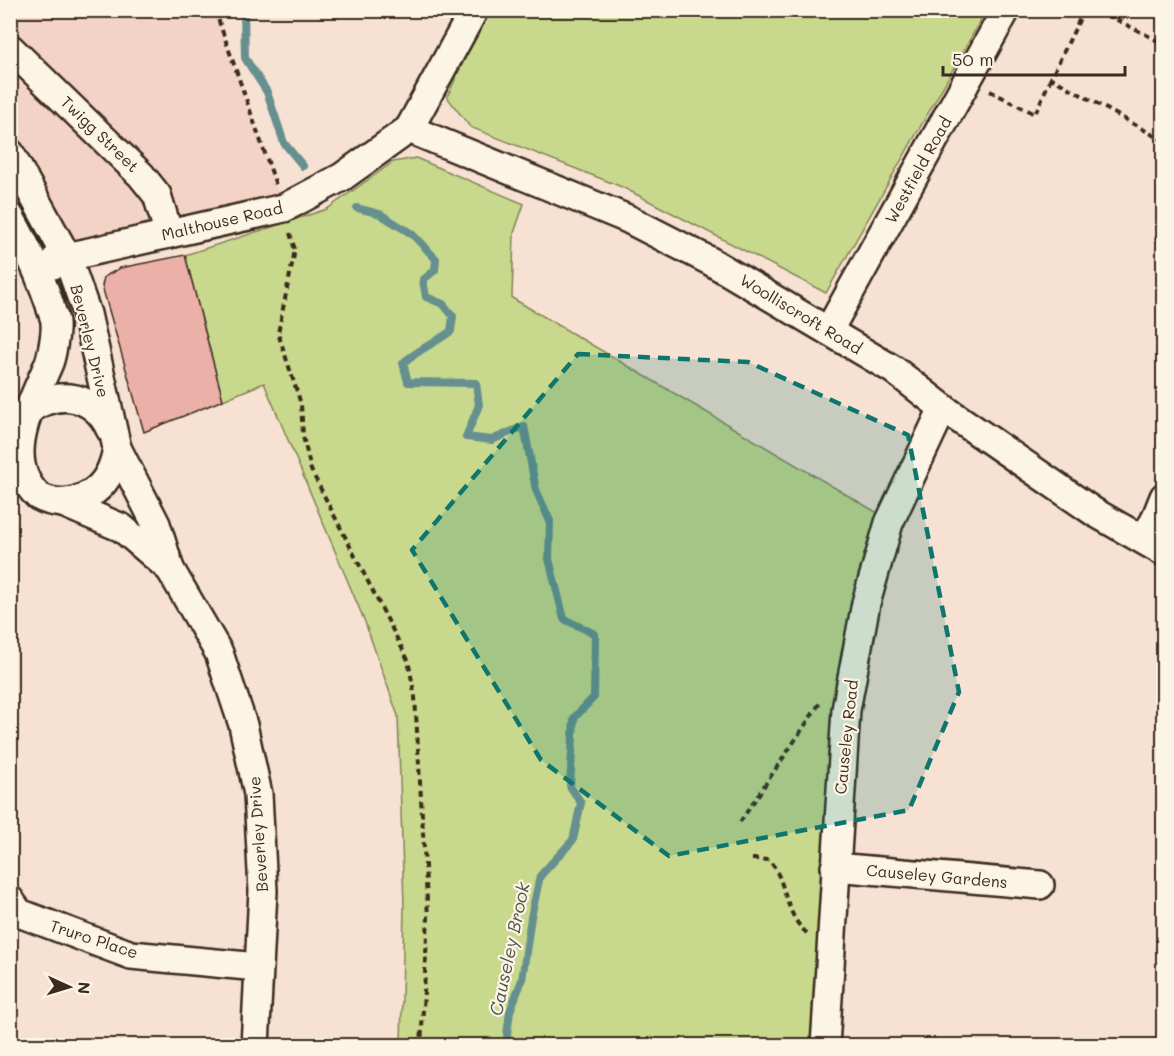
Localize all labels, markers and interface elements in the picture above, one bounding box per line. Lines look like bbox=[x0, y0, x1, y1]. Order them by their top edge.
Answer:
scale bar bbox=[943, 39, 1124, 77]
text: 50 m bbox=[952, 47, 994, 71]
street label: Twigg Street bbox=[57, 91, 144, 176]
street label: Westfield Road bbox=[880, 113, 956, 227]
street label: Malthouse Road bbox=[159, 196, 285, 245]
street label: Woolliscroft Road bbox=[736, 269, 866, 358]
street label: Beverley Drive bbox=[66, 282, 115, 400]
street label: Causeley Road bbox=[829, 679, 862, 795]
street label: Beverley Drive bbox=[243, 775, 272, 893]
street label: Causeley Gardens bbox=[866, 859, 1009, 892]
water label: Causeley Brook bbox=[483, 879, 535, 1018]
street label: Truro Place bbox=[47, 914, 141, 963]
north arrow bbox=[39, 957, 99, 1017]
text: N bbox=[74, 981, 95, 995]

